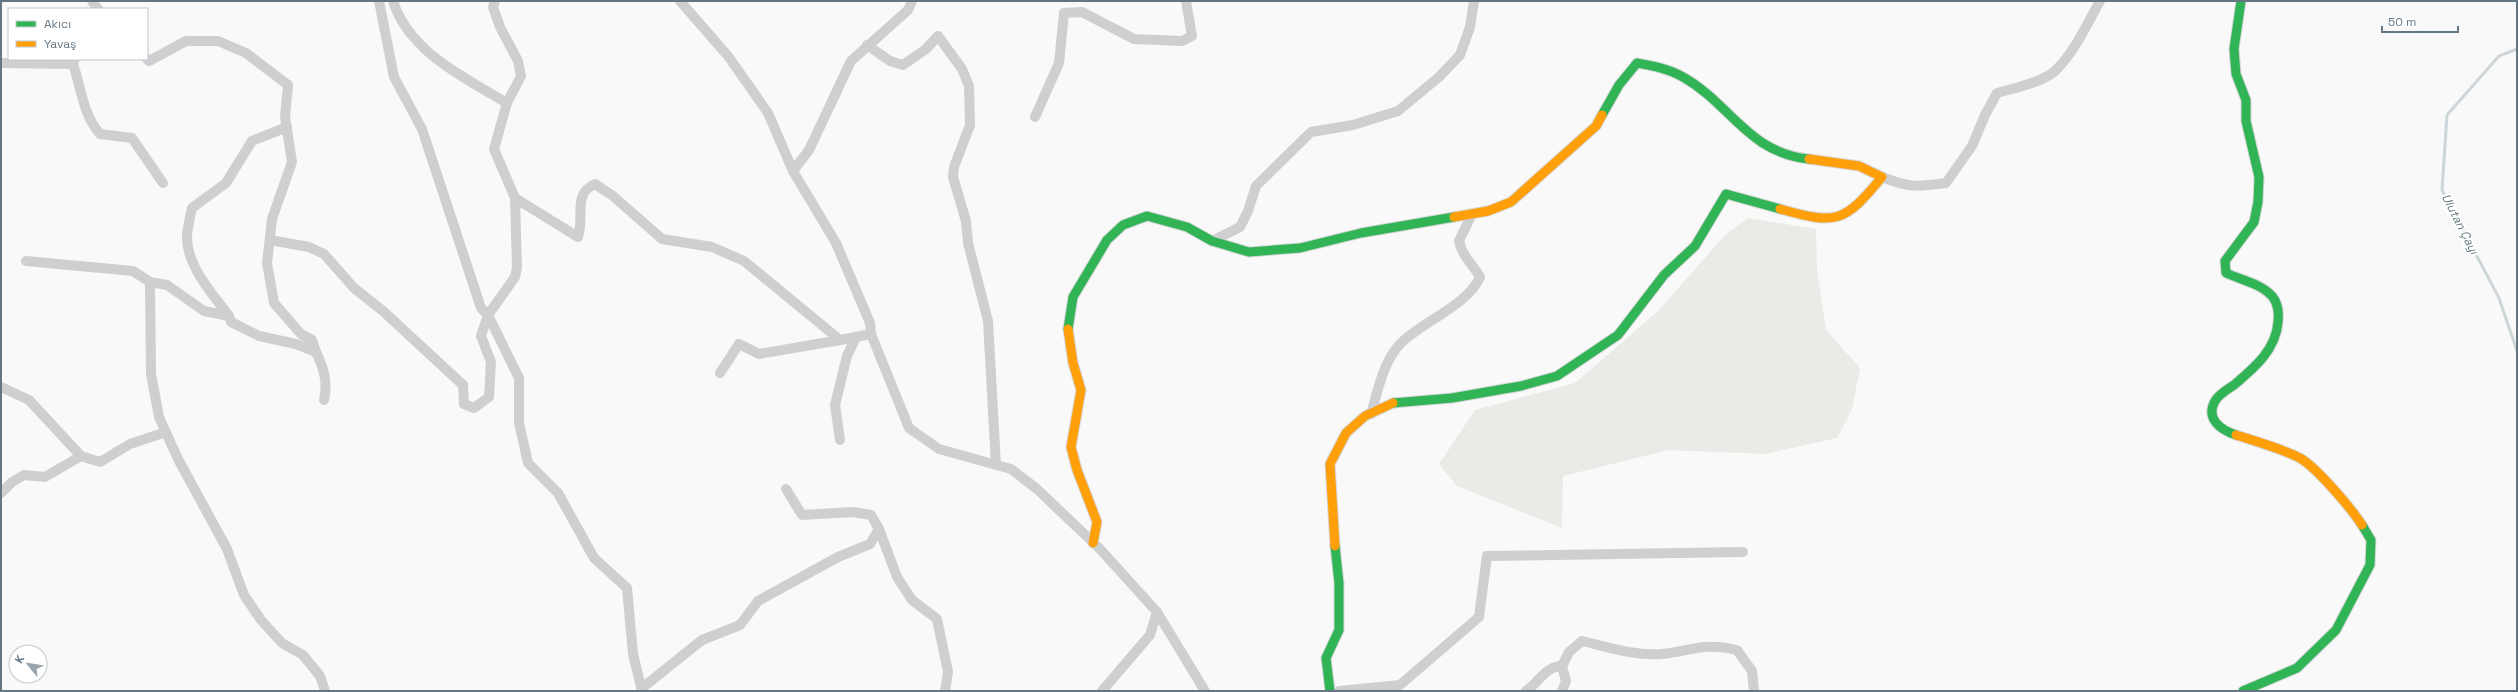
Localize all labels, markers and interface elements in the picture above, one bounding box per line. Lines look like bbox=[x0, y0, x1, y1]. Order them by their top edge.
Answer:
legend bbox=[8, 8, 148, 60]
scale bar bbox=[2382, 8, 2458, 34]
text: 50 m bbox=[2388, 14, 2416, 30]
text: Akıcı bbox=[44, 16, 71, 32]
text: Yavaş bbox=[44, 36, 76, 52]
water label: Ulutan Çayı bbox=[2438, 191, 2483, 258]
north arrow bbox=[8, 644, 48, 684]
text: K bbox=[12, 652, 27, 665]

